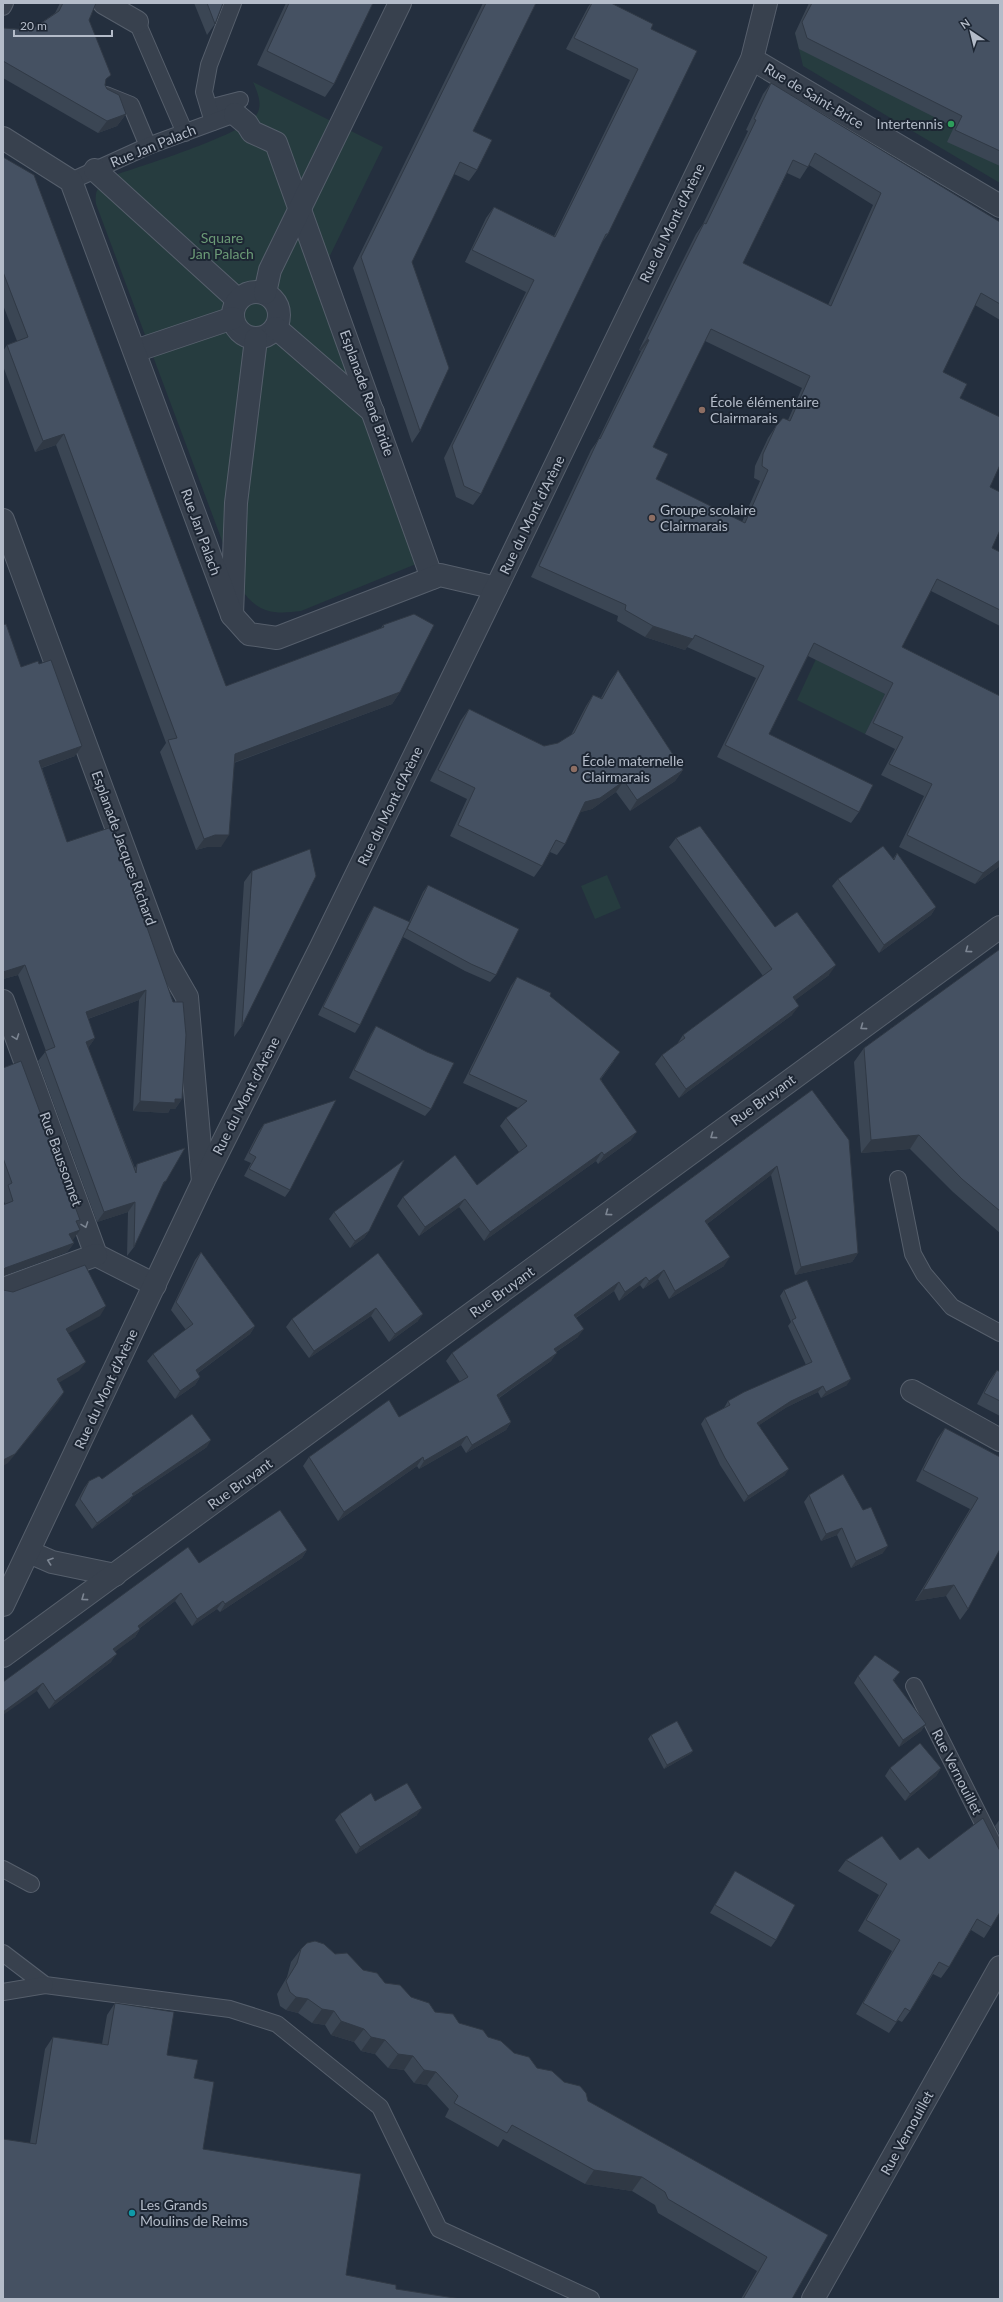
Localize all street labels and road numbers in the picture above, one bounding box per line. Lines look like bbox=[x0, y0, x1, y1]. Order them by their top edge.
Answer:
street label: Rue de Saint-Brice bbox=[761, 59, 867, 132]
street label: Rue Jan Palach bbox=[108, 121, 198, 170]
street label: Rue du Mont d'Arène bbox=[635, 160, 708, 285]
street label: Esplanade René Bride bbox=[337, 328, 398, 458]
street label: Rue du Mont d'Arène bbox=[495, 452, 568, 577]
street label: Rue Jan Palach bbox=[178, 486, 225, 577]
street label: Rue du Mont d'Arène bbox=[353, 743, 426, 868]
street label: Esplanade Jacques Richard bbox=[89, 768, 160, 927]
street label: Rue du Mont d'Arène bbox=[208, 1034, 283, 1158]
street label: Rue Bruyant bbox=[727, 1070, 798, 1129]
street label: Rue Baussonnet bbox=[37, 1109, 86, 1208]
street label: Rue Bruyant bbox=[466, 1262, 537, 1321]
street label: Rue du Mont d'Arène bbox=[70, 1326, 141, 1451]
street label: Rue Bruyant bbox=[204, 1454, 275, 1513]
street label: Rue Vernouillet bbox=[929, 1726, 986, 1817]
street label: Rue Vernouillet bbox=[876, 2088, 937, 2178]

